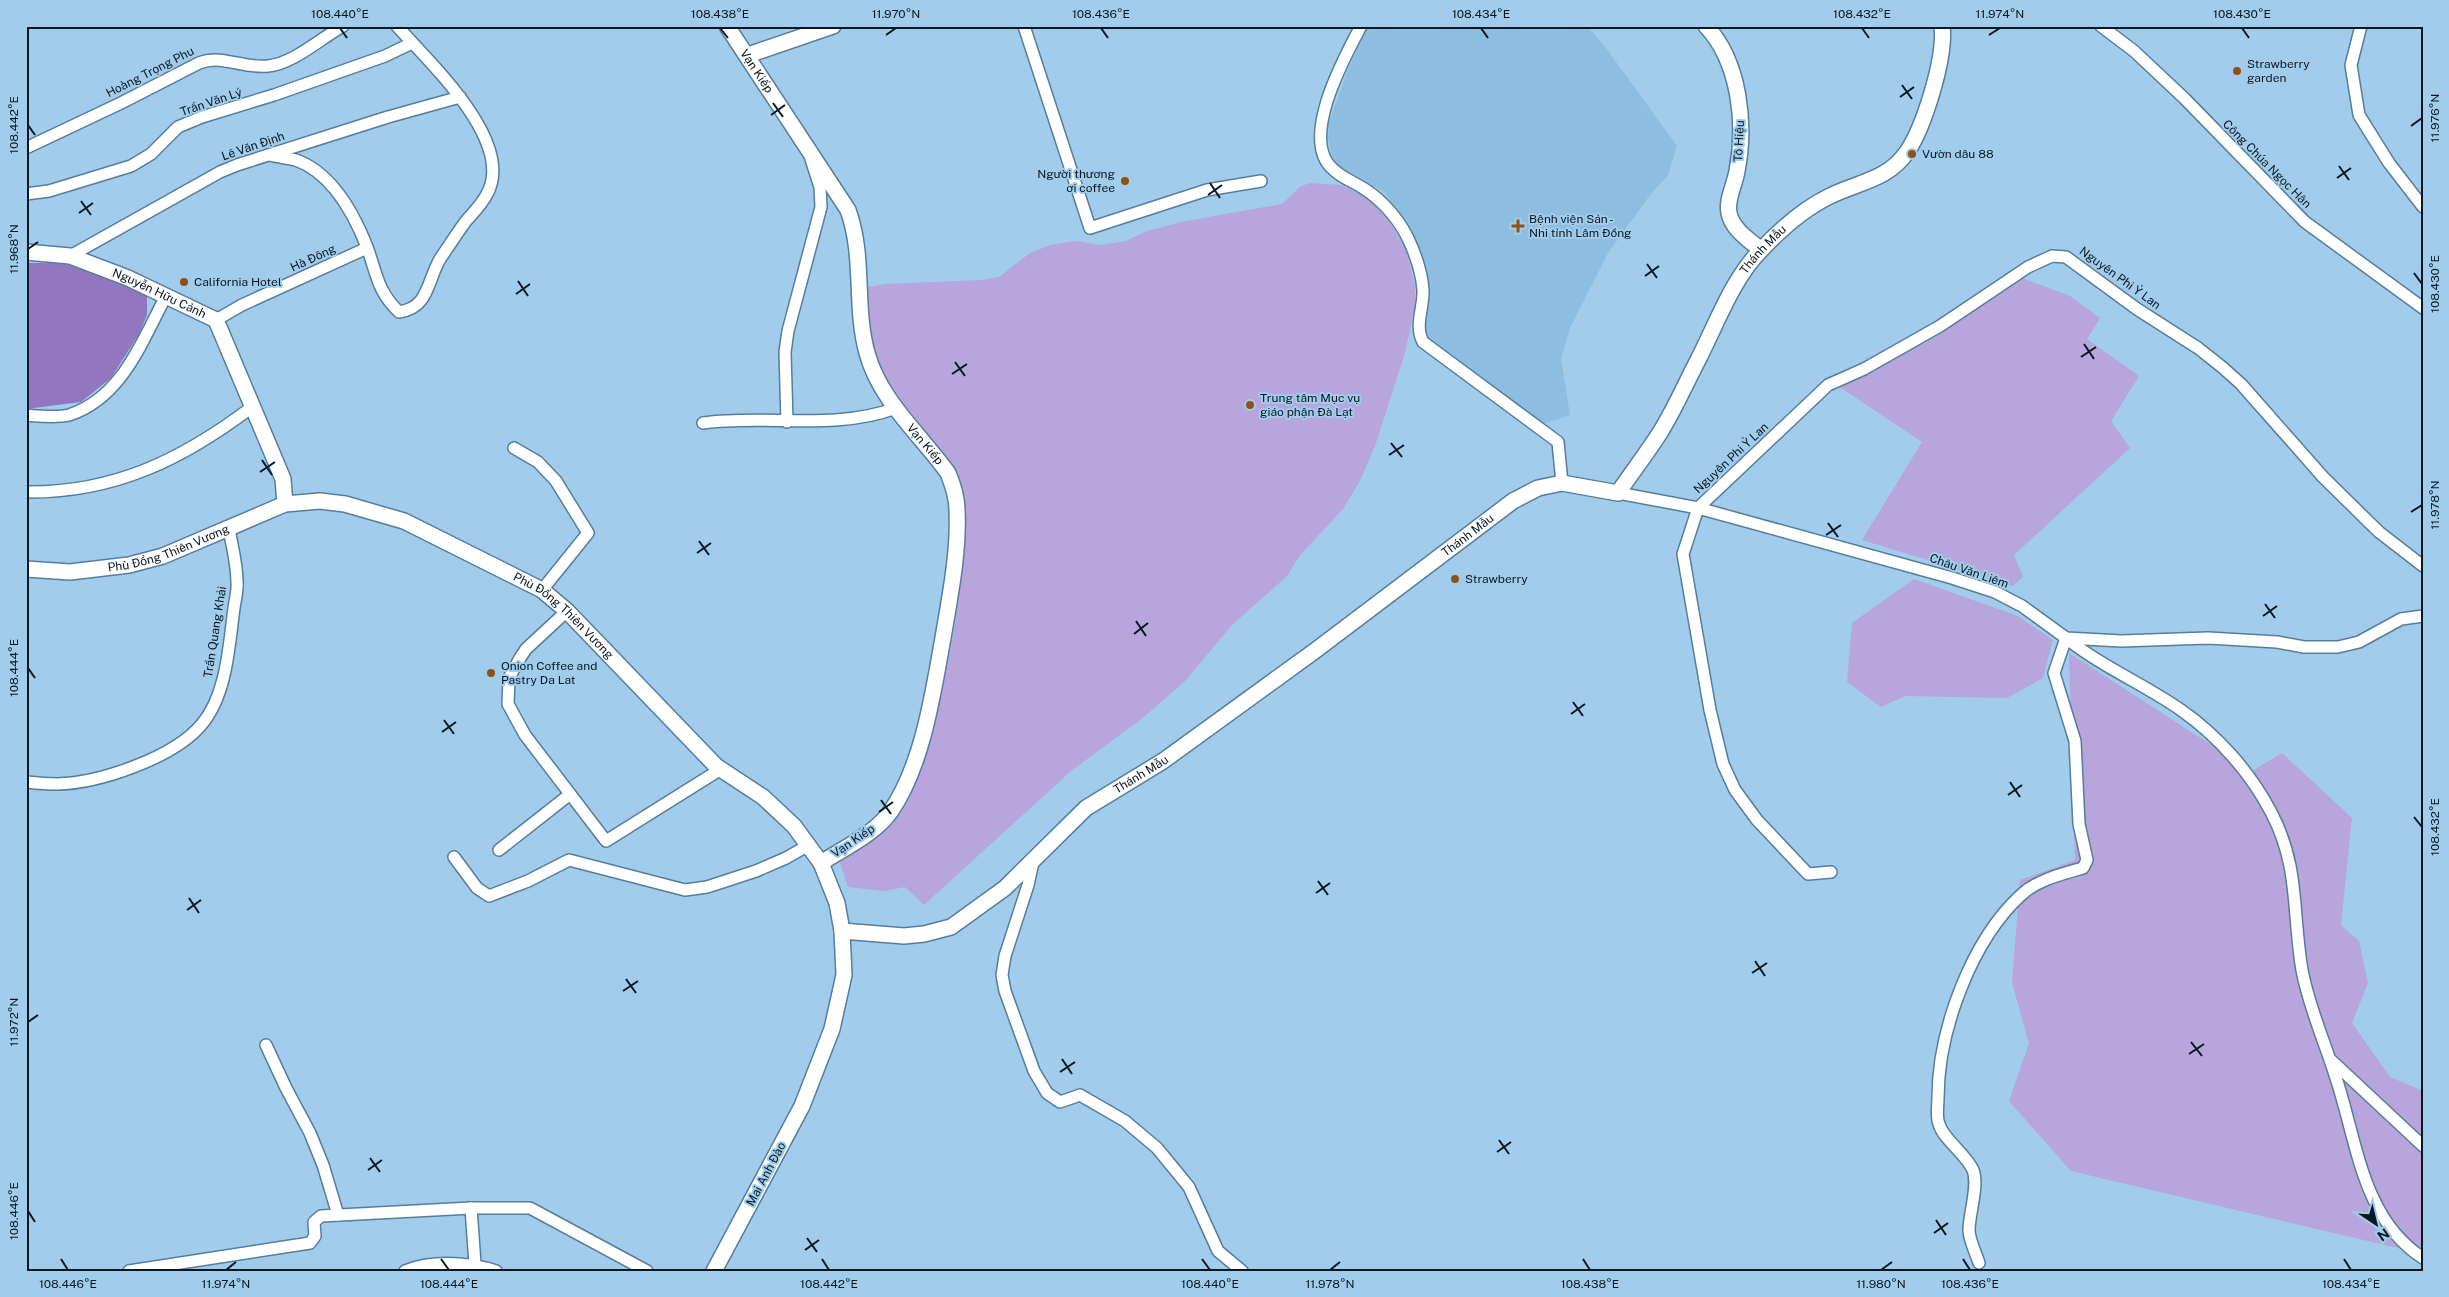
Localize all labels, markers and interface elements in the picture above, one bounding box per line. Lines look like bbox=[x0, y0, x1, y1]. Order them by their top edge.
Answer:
text: 108.440°E bbox=[311, 7, 369, 21]
text: 108.438°E bbox=[691, 7, 749, 21]
text: 11.970°N bbox=[872, 7, 920, 21]
text: 108.436°E bbox=[1072, 7, 1130, 21]
text: 108.434°E bbox=[1452, 7, 1510, 21]
text: 108.432°E bbox=[1833, 7, 1891, 21]
text: 11.974°N bbox=[1976, 7, 2024, 21]
text: 108.430°E bbox=[2213, 7, 2271, 21]
street label: Hoàng Trọng Phu bbox=[104, 44, 196, 100]
street label: Vạn Kiếp bbox=[737, 47, 776, 96]
place label: Strawberry garden bbox=[2247, 57, 2310, 85]
marker: Strawberry garden bbox=[2231, 65, 2243, 77]
street label: Trần Văn Lý bbox=[178, 85, 244, 119]
text: 11.976°N bbox=[2428, 94, 2442, 142]
text: 108.442°E bbox=[7, 96, 21, 154]
street label: Công Chúa Ngọc Hân bbox=[2220, 117, 2314, 211]
street label: Tô Hiệu bbox=[1731, 120, 1747, 162]
street label: Lê Văn Định bbox=[220, 129, 286, 163]
place label: Vườn dâu 88 bbox=[1922, 147, 1994, 161]
marker: Vườn dâu 88 bbox=[1906, 148, 1918, 160]
place label: Người thương ơi coffee bbox=[1037, 167, 1115, 195]
marker: Người thương ơi coffee bbox=[1119, 175, 1131, 187]
place label: Bệnh viện Sản - Nhi tỉnh Lâm Đồng bbox=[1529, 212, 1632, 240]
marker: Bệnh viện Sản - Nhi tỉnh Lâm Đồng bbox=[1511, 219, 1525, 233]
street label: Thánh Mẫu bbox=[1737, 222, 1789, 277]
text: 11.968°N bbox=[7, 224, 21, 274]
street label: Hà Đông bbox=[288, 241, 338, 275]
street label: Nguyên Phi Ỷ Lan bbox=[2077, 243, 2164, 312]
text: 108.430°E bbox=[2428, 255, 2442, 313]
street label: Nguyễn Hữu Cảnh bbox=[110, 266, 208, 321]
place label: California Hotel bbox=[194, 275, 282, 289]
marker: California Hotel bbox=[178, 276, 190, 288]
place label: Trung tâm Mục vụ giáo phận Đà Lạt bbox=[1260, 391, 1360, 419]
marker: Trung tâm Mục vụ giáo phận Đà Lạt bbox=[1244, 399, 1256, 411]
street label: Nguyên Phi Ỷ Lan bbox=[1690, 419, 1771, 496]
street label: Vạn Kiếp bbox=[904, 421, 946, 468]
text: 11.978°N bbox=[2428, 480, 2442, 530]
street label: Thánh Mẫu bbox=[1439, 511, 1496, 559]
street label: Phù Đổng Thiên Vương bbox=[107, 522, 231, 574]
street label: Châu Văn Liêm bbox=[1928, 551, 2010, 591]
street label: Phù Đổng Thiên Vương bbox=[511, 570, 616, 662]
place label: Strawberry bbox=[1465, 572, 1528, 586]
marker: Strawberry bbox=[1449, 573, 1461, 585]
street label: Trần Quang Khải bbox=[201, 585, 229, 679]
text: 108.444°E bbox=[7, 639, 21, 697]
place label: Onion Coffee and Pastry Da Lat bbox=[501, 659, 597, 687]
marker: Onion Coffee and Pastry Da Lat bbox=[485, 667, 497, 679]
street label: Thánh Mẫu bbox=[1111, 752, 1171, 797]
text: 108.432°E bbox=[2428, 798, 2442, 856]
street label: Vạn Kiếp bbox=[829, 821, 877, 861]
text: 11.972°N bbox=[7, 998, 21, 1046]
street label: Mai Anh Đào bbox=[743, 1139, 789, 1208]
text: 108.446°E bbox=[7, 1182, 21, 1240]
north arrow bbox=[2352, 1200, 2402, 1250]
text: N bbox=[2374, 1225, 2393, 1244]
text: 108.446°E bbox=[39, 1277, 97, 1291]
text: 11.974°N bbox=[202, 1277, 250, 1291]
text: 108.444°E bbox=[420, 1277, 478, 1291]
text: 108.442°E bbox=[800, 1277, 858, 1291]
text: 108.440°E bbox=[1181, 1277, 1239, 1291]
text: 11.978°N bbox=[1305, 1277, 1355, 1291]
text: 108.438°E bbox=[1561, 1277, 1619, 1291]
text: 11.980°N bbox=[1856, 1277, 1906, 1291]
text: 108.436°E bbox=[1941, 1277, 1999, 1291]
text: 108.434°E bbox=[2322, 1277, 2380, 1291]

